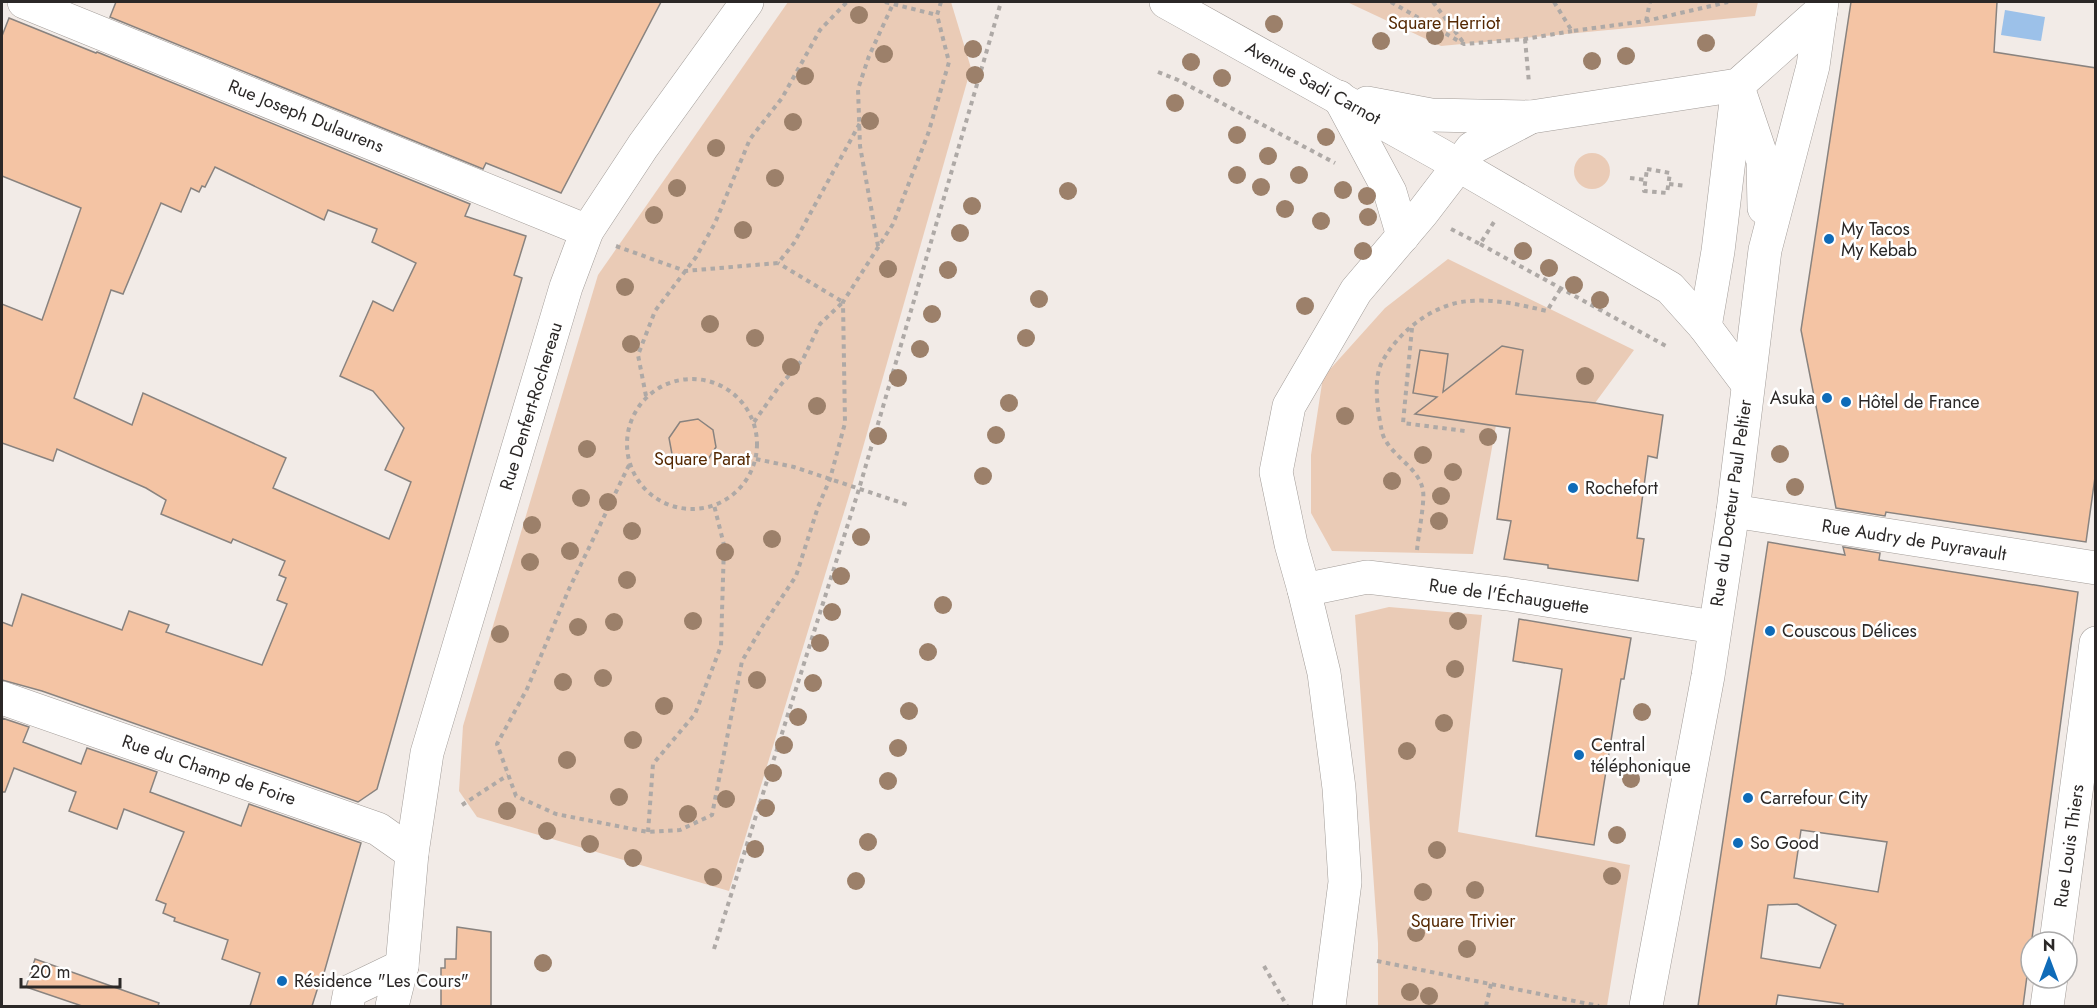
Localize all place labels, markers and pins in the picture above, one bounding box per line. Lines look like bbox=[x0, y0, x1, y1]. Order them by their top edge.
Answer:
place label: My Tacos My Kebab bbox=[1841, 216, 1917, 263]
marker: My Tacos My Kebab bbox=[1822, 232, 1836, 246]
place label: Asuka bbox=[1770, 385, 1815, 411]
place label: Hôtel de France bbox=[1858, 389, 1980, 415]
marker: Asuka bbox=[1820, 391, 1834, 405]
marker: Hôtel de France bbox=[1839, 395, 1853, 409]
place label: Rochefort bbox=[1585, 475, 1658, 501]
marker: Rochefort bbox=[1566, 481, 1580, 495]
place label: Couscous Délices bbox=[1782, 618, 1917, 644]
marker: Couscous Délices bbox=[1763, 624, 1777, 638]
place label: Central téléphonique bbox=[1591, 732, 1691, 779]
marker: Central téléphonique bbox=[1572, 748, 1586, 762]
place label: Carrefour City bbox=[1760, 785, 1868, 811]
marker: Carrefour City bbox=[1741, 791, 1755, 805]
place label: So Good bbox=[1750, 830, 1819, 856]
marker: So Good bbox=[1731, 836, 1745, 850]
place label: Résidence "Les Cours" bbox=[294, 968, 469, 994]
marker: Résidence "Les Cours" bbox=[275, 974, 289, 988]

